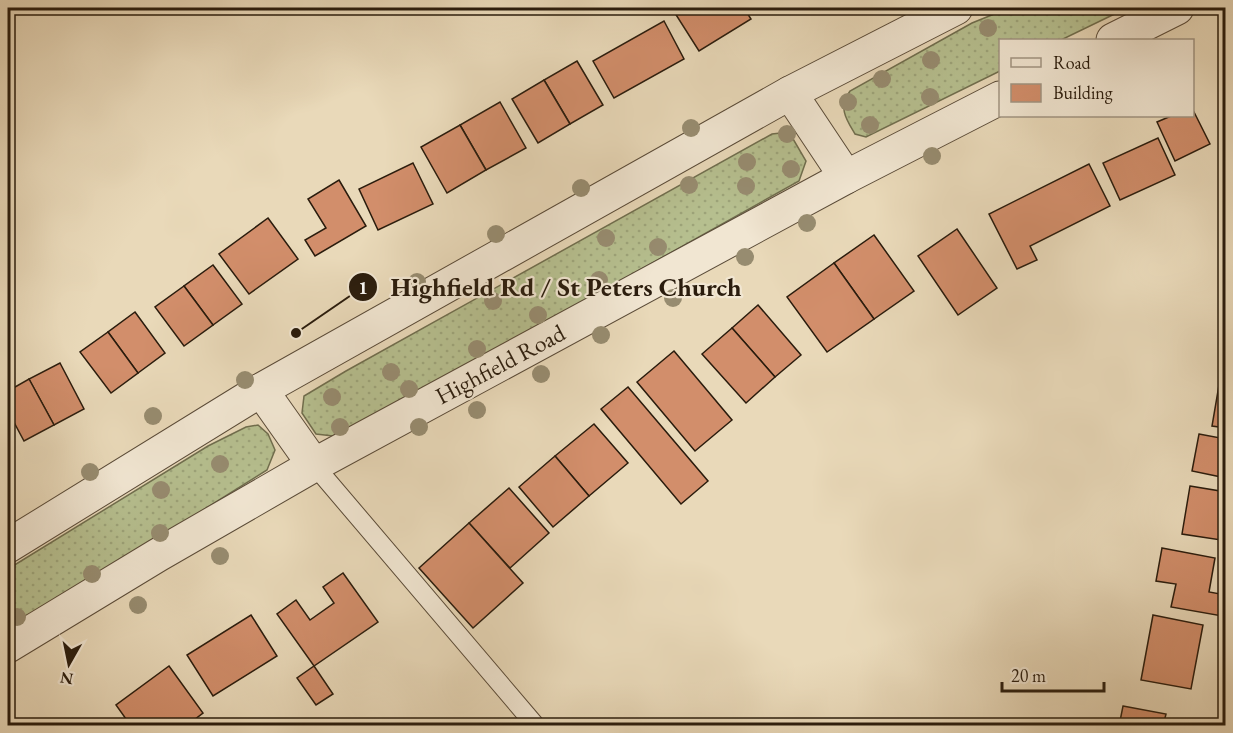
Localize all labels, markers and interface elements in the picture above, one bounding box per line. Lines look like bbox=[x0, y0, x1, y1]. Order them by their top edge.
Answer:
legend bbox=[999, 39, 1194, 117]
text: Road bbox=[1053, 51, 1092, 74]
text: Building bbox=[1053, 81, 1113, 104]
callout: Highfield Rd / St Peters Church bbox=[348, 265, 753, 309]
text: Highfield Rd / St Peters Church bbox=[390, 270, 742, 304]
text: 1 bbox=[358, 276, 368, 299]
street label: Highfield Road bbox=[430, 316, 571, 411]
north arrow bbox=[39, 634, 99, 694]
scale bar bbox=[1002, 655, 1104, 693]
text: 20 m bbox=[1011, 664, 1046, 687]
text: N bbox=[59, 667, 75, 690]

